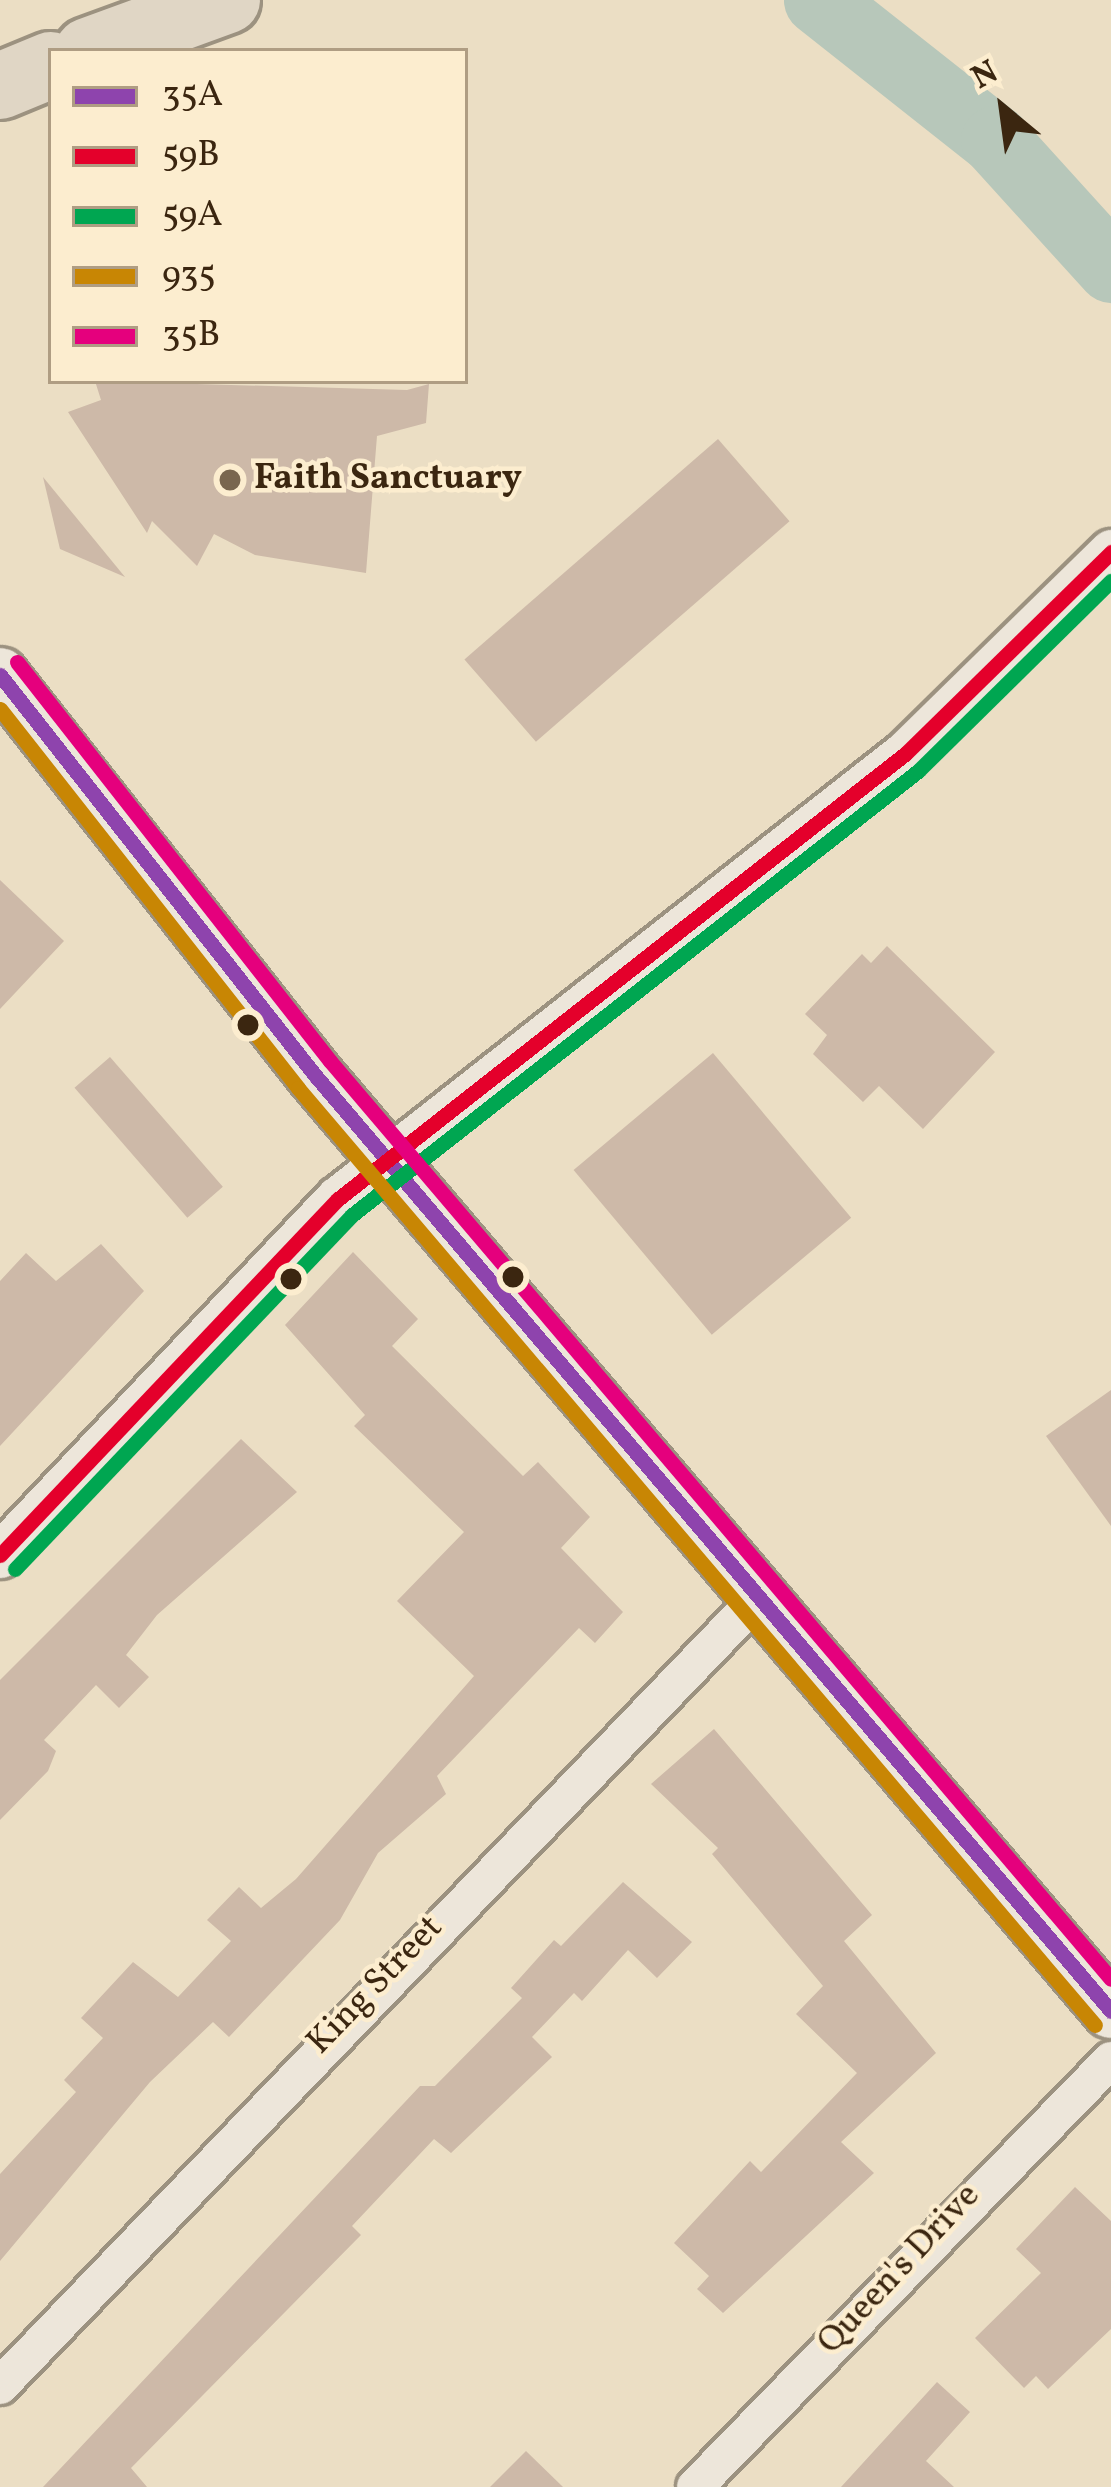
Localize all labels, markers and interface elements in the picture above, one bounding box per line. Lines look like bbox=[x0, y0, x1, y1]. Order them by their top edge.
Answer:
legend bbox=[48, 48, 468, 384]
north arrow bbox=[943, 48, 1063, 168]
text: N bbox=[964, 51, 1007, 102]
text: 35A bbox=[162, 71, 223, 121]
text: 59B bbox=[162, 131, 220, 181]
text: 59A bbox=[162, 191, 223, 241]
text: 935 bbox=[162, 251, 216, 301]
text: 35B bbox=[162, 311, 220, 361]
place label: Faith Sanctuary bbox=[254, 458, 522, 502]
marker: Faith Sanctuary bbox=[217, 467, 243, 493]
unlabelled marker bbox=[237, 1014, 259, 1036]
unlabelled marker bbox=[502, 1266, 524, 1288]
unlabelled marker bbox=[280, 1268, 302, 1290]
street label: King Street bbox=[299, 1907, 453, 2065]
street label: Queen's Drive bbox=[810, 2176, 990, 2364]

